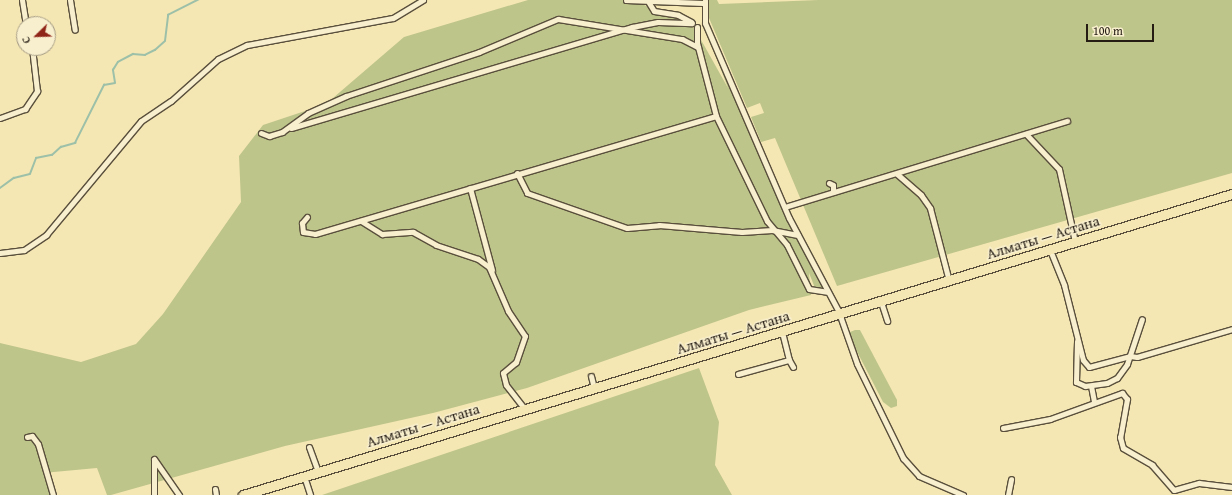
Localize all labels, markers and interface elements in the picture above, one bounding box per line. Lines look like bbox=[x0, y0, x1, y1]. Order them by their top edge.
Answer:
north arrow bbox=[16, 16, 56, 56]
scale bar bbox=[1088, 16, 1156, 42]
text: 100 m bbox=[1093, 22, 1123, 39]
text: С bbox=[17, 34, 34, 46]
street label: Алматы — Астана bbox=[984, 211, 1102, 263]
street label: Алматы — Астана bbox=[674, 306, 792, 358]
street label: Алматы — Астана bbox=[364, 399, 482, 451]

